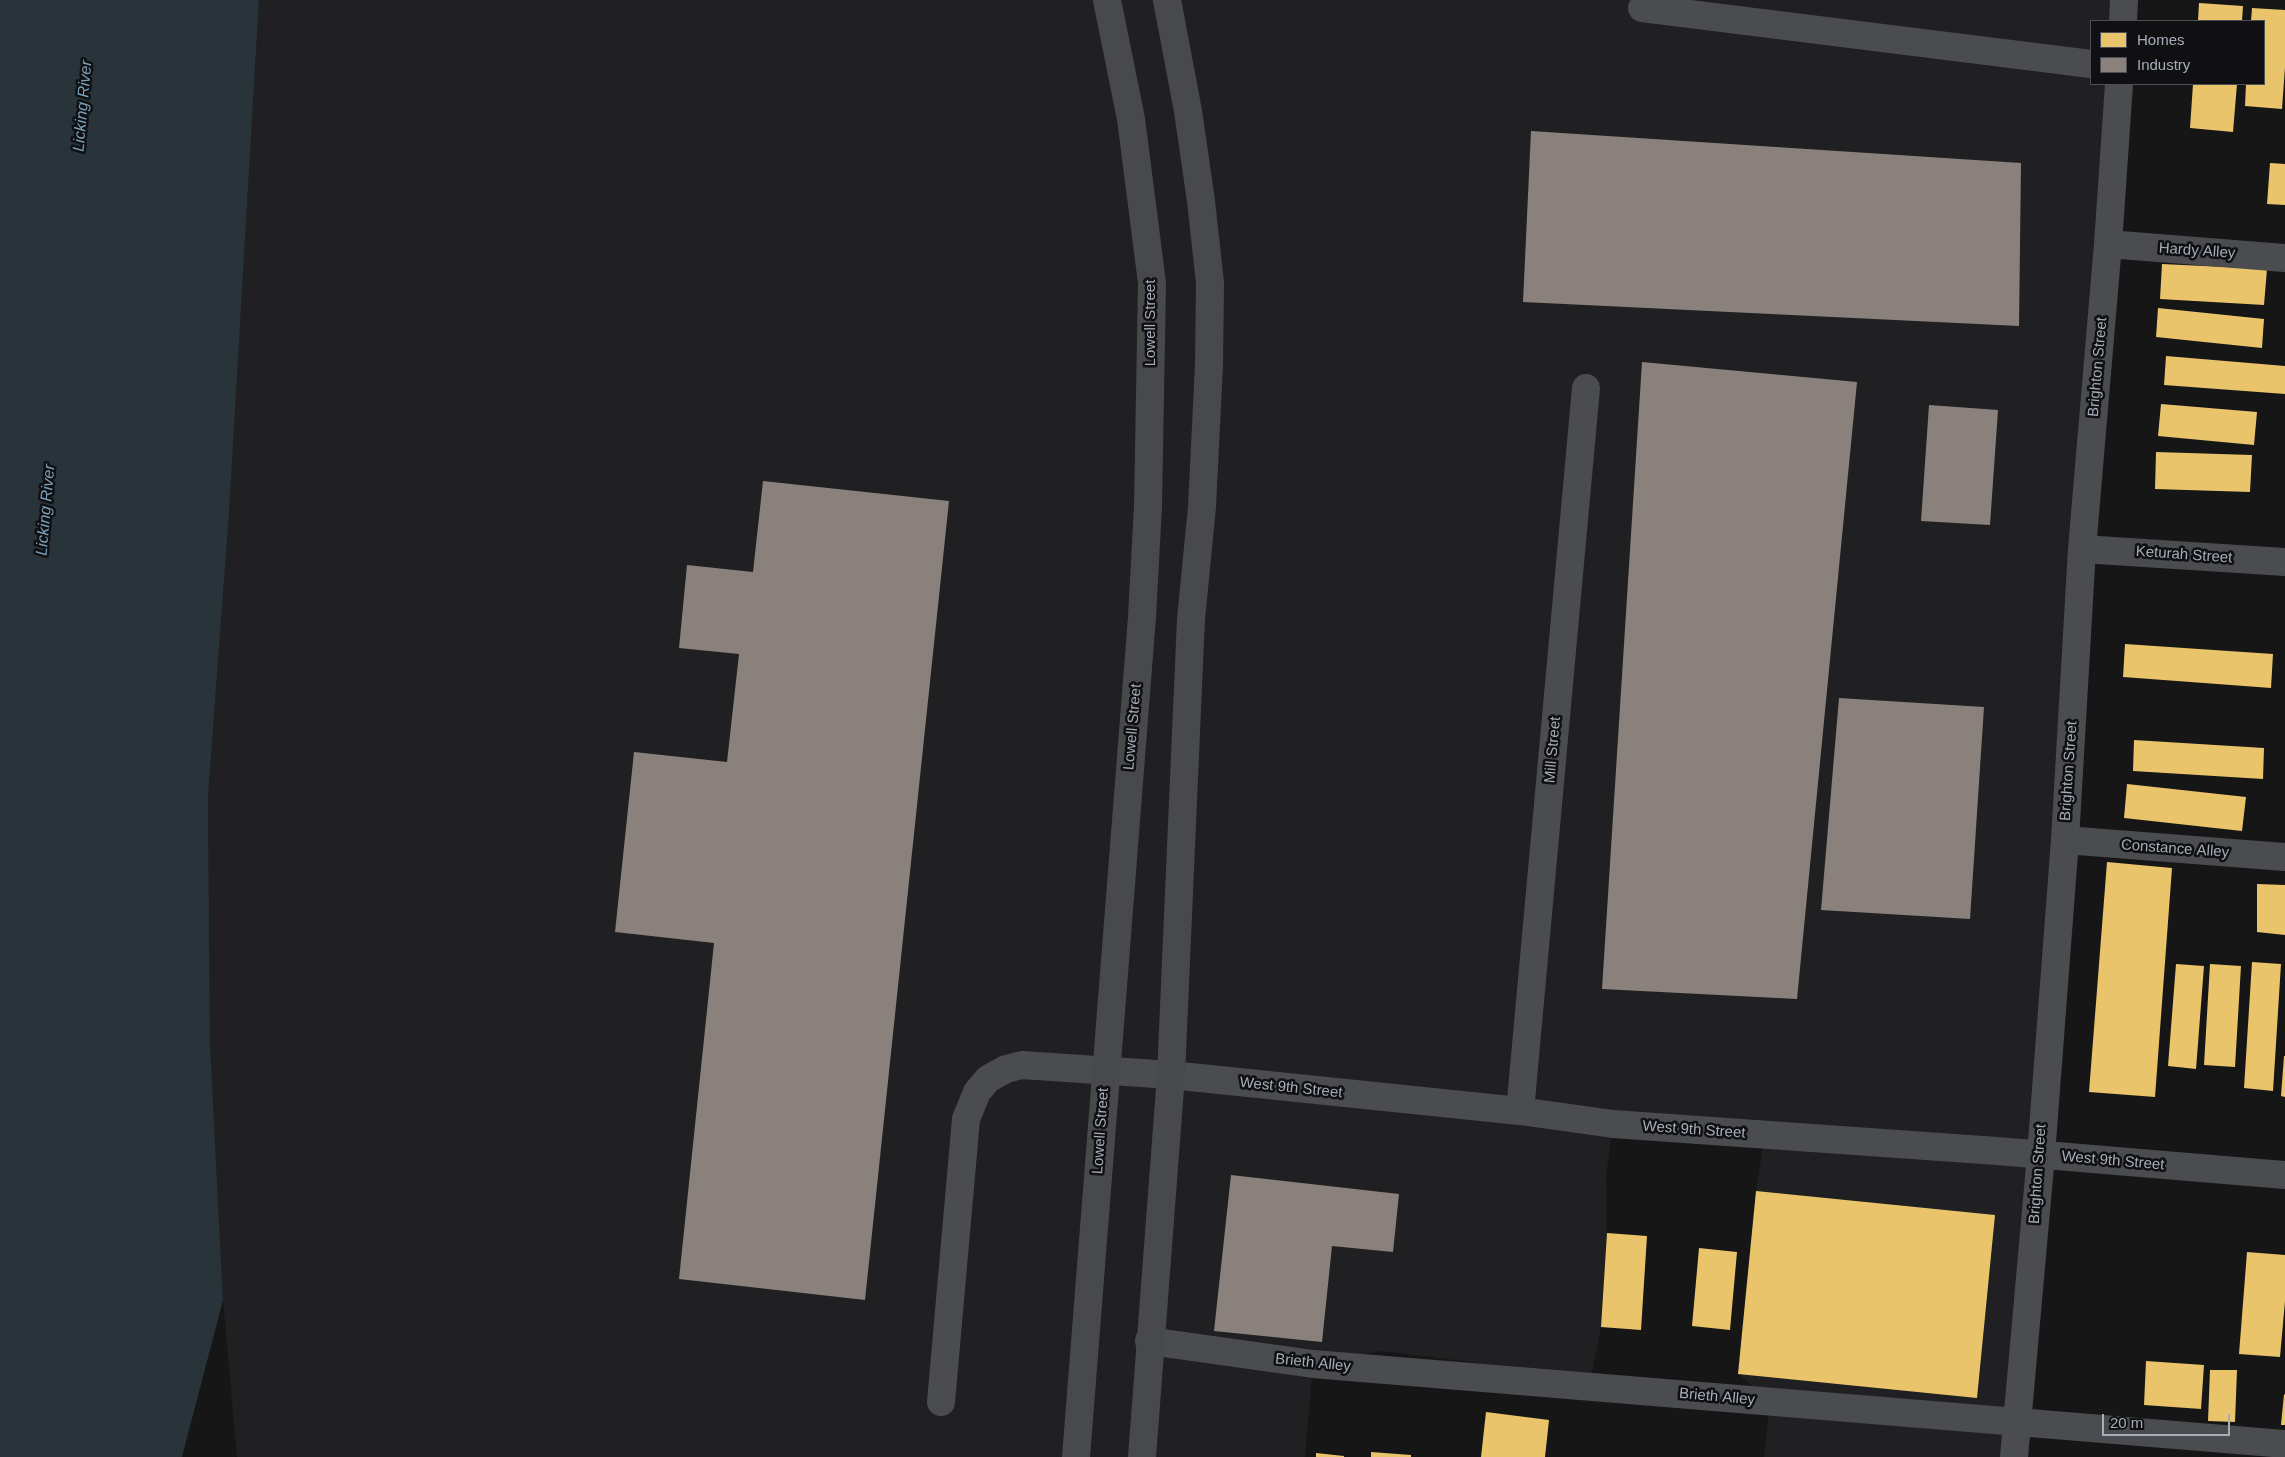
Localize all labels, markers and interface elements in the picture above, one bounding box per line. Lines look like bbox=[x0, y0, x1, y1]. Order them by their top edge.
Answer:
legend bbox=[2090, 20, 2265, 85]
text: Homes bbox=[2137, 31, 2185, 48]
text: Industry bbox=[2137, 56, 2190, 73]
water label: Licking River bbox=[69, 60, 97, 152]
street label: Hardy Alley bbox=[2158, 239, 2236, 263]
street label: Lowell Street bbox=[1142, 280, 1160, 366]
street label: Brighton Street bbox=[2085, 316, 2111, 418]
water label: Licking River bbox=[32, 464, 60, 556]
street label: Keturah Street bbox=[2135, 543, 2233, 567]
street label: Lowell Street bbox=[1120, 683, 1146, 771]
street label: Mill Street bbox=[1541, 716, 1565, 784]
street label: Brighton Street bbox=[2057, 720, 2081, 822]
street label: Constance Alley bbox=[2120, 836, 2230, 862]
street label: West 9th Street bbox=[1239, 1074, 1343, 1102]
street label: Lowell Street bbox=[1089, 1087, 1113, 1175]
street label: West 9th Street bbox=[1642, 1117, 1746, 1143]
street label: Brighton Street bbox=[2026, 1123, 2050, 1225]
street label: West 9th Street bbox=[2061, 1148, 2165, 1174]
street label: Brieth Alley bbox=[1274, 1350, 1352, 1376]
street label: Brieth Alley bbox=[1678, 1385, 1756, 1409]
scale bar bbox=[2105, 1404, 2232, 1436]
text: 20 m bbox=[2110, 1414, 2143, 1431]

